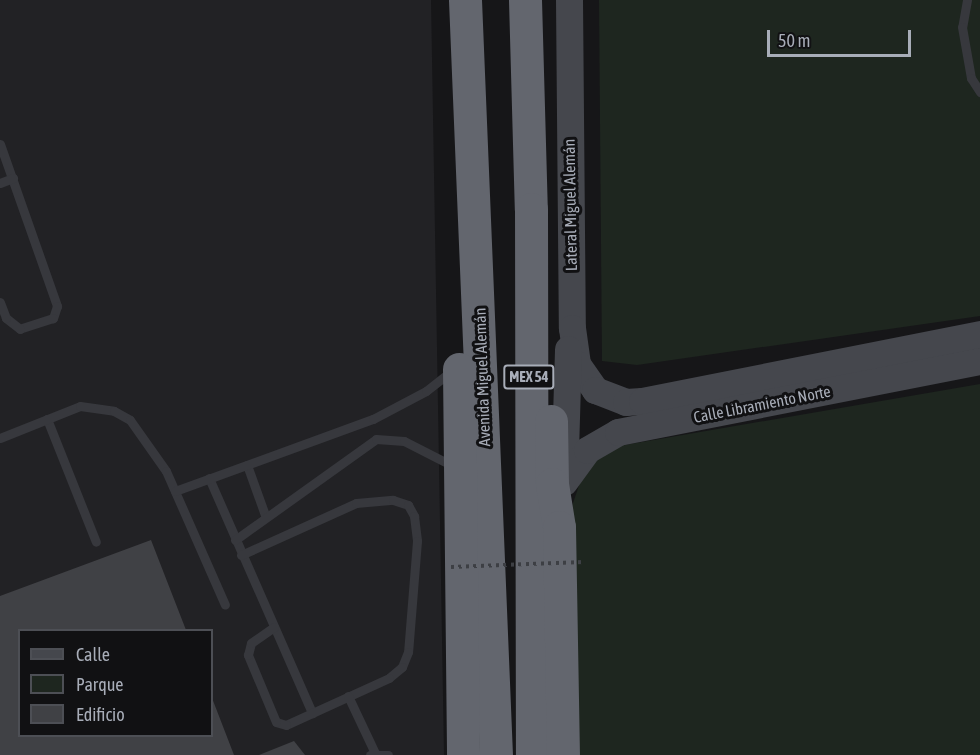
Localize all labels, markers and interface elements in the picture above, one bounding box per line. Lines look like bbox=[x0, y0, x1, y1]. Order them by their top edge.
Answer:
scale bar bbox=[770, 18, 914, 56]
text: 50 m bbox=[778, 30, 810, 51]
street label: Lateral Miguel Alemán bbox=[559, 139, 581, 271]
street label: Avenida Miguel Alemán bbox=[470, 307, 494, 447]
road number: MEX 54 bbox=[502, 365, 556, 389]
street label: Calle Libramiento Norte bbox=[692, 381, 832, 427]
legend bbox=[18, 629, 213, 737]
text: Calle bbox=[76, 644, 110, 665]
text: Parque bbox=[76, 674, 124, 695]
text: Edificio bbox=[76, 704, 125, 725]

